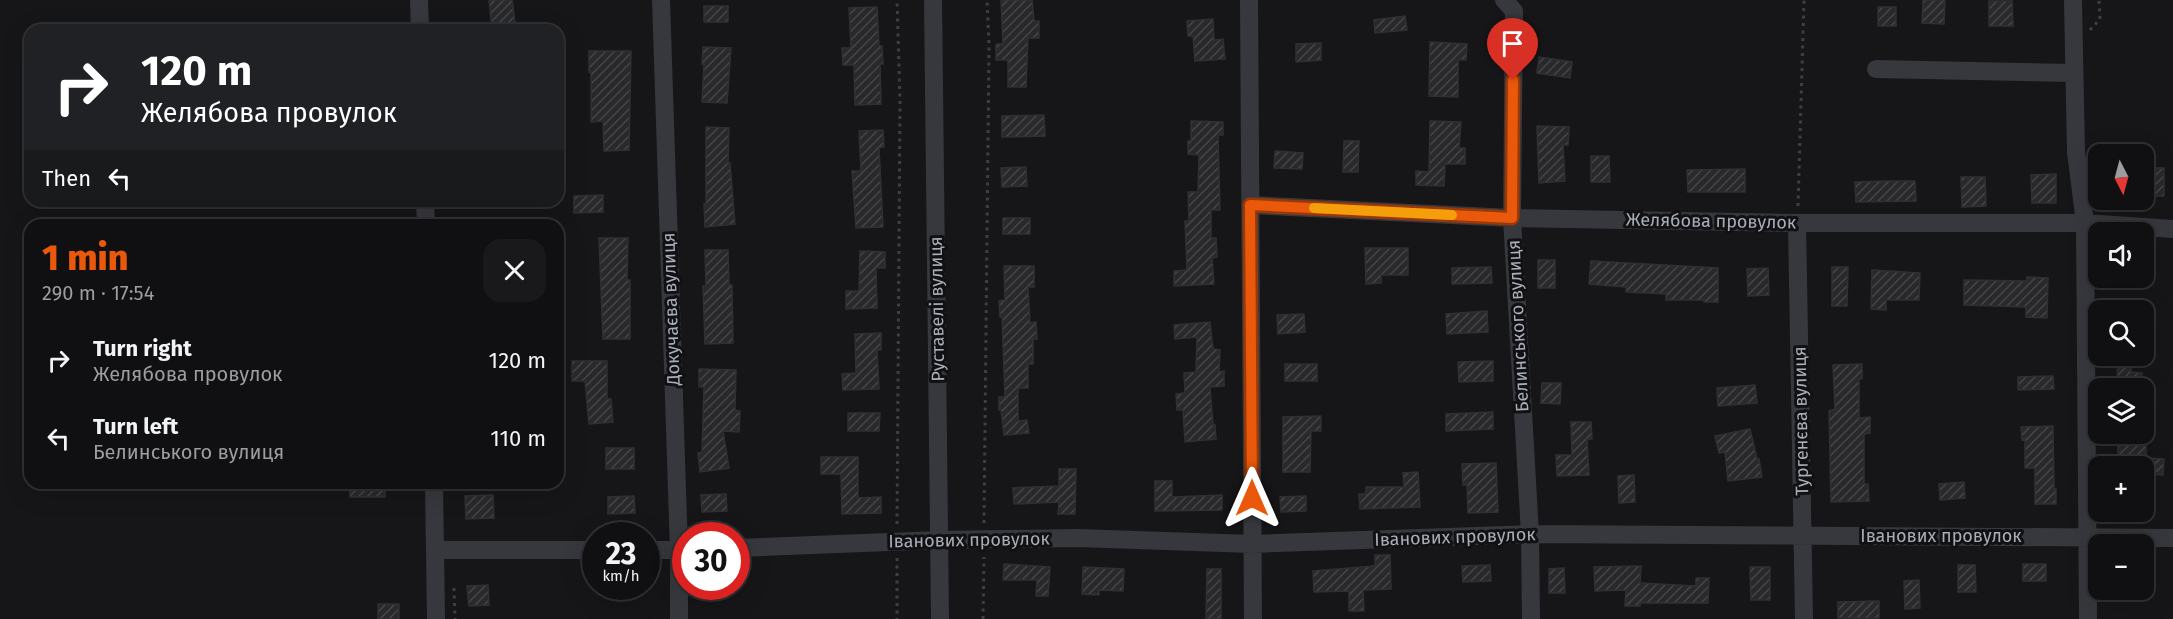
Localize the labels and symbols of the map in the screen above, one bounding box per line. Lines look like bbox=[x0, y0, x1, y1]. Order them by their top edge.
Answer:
pin bbox=[1487, 18, 1538, 80]
north arrow bbox=[2088, 144, 2154, 210]
street label: Желябова провулок bbox=[1626, 209, 1797, 233]
street label: Докучаєва вулиця bbox=[657, 232, 685, 387]
street label: Руставелі вулиця bbox=[925, 236, 949, 382]
street label: Белинського вулиця bbox=[1503, 239, 1533, 413]
street label: Тургенєва вулиця bbox=[1789, 346, 1813, 496]
position arrow bbox=[1220, 466, 1284, 530]
speed limit sign: 30 bbox=[672, 522, 750, 600]
street label: Іванових провулок bbox=[1374, 523, 1537, 551]
street label: Іванових провулок bbox=[1860, 525, 2022, 547]
street label: Іванових провулок bbox=[888, 528, 1050, 552]

